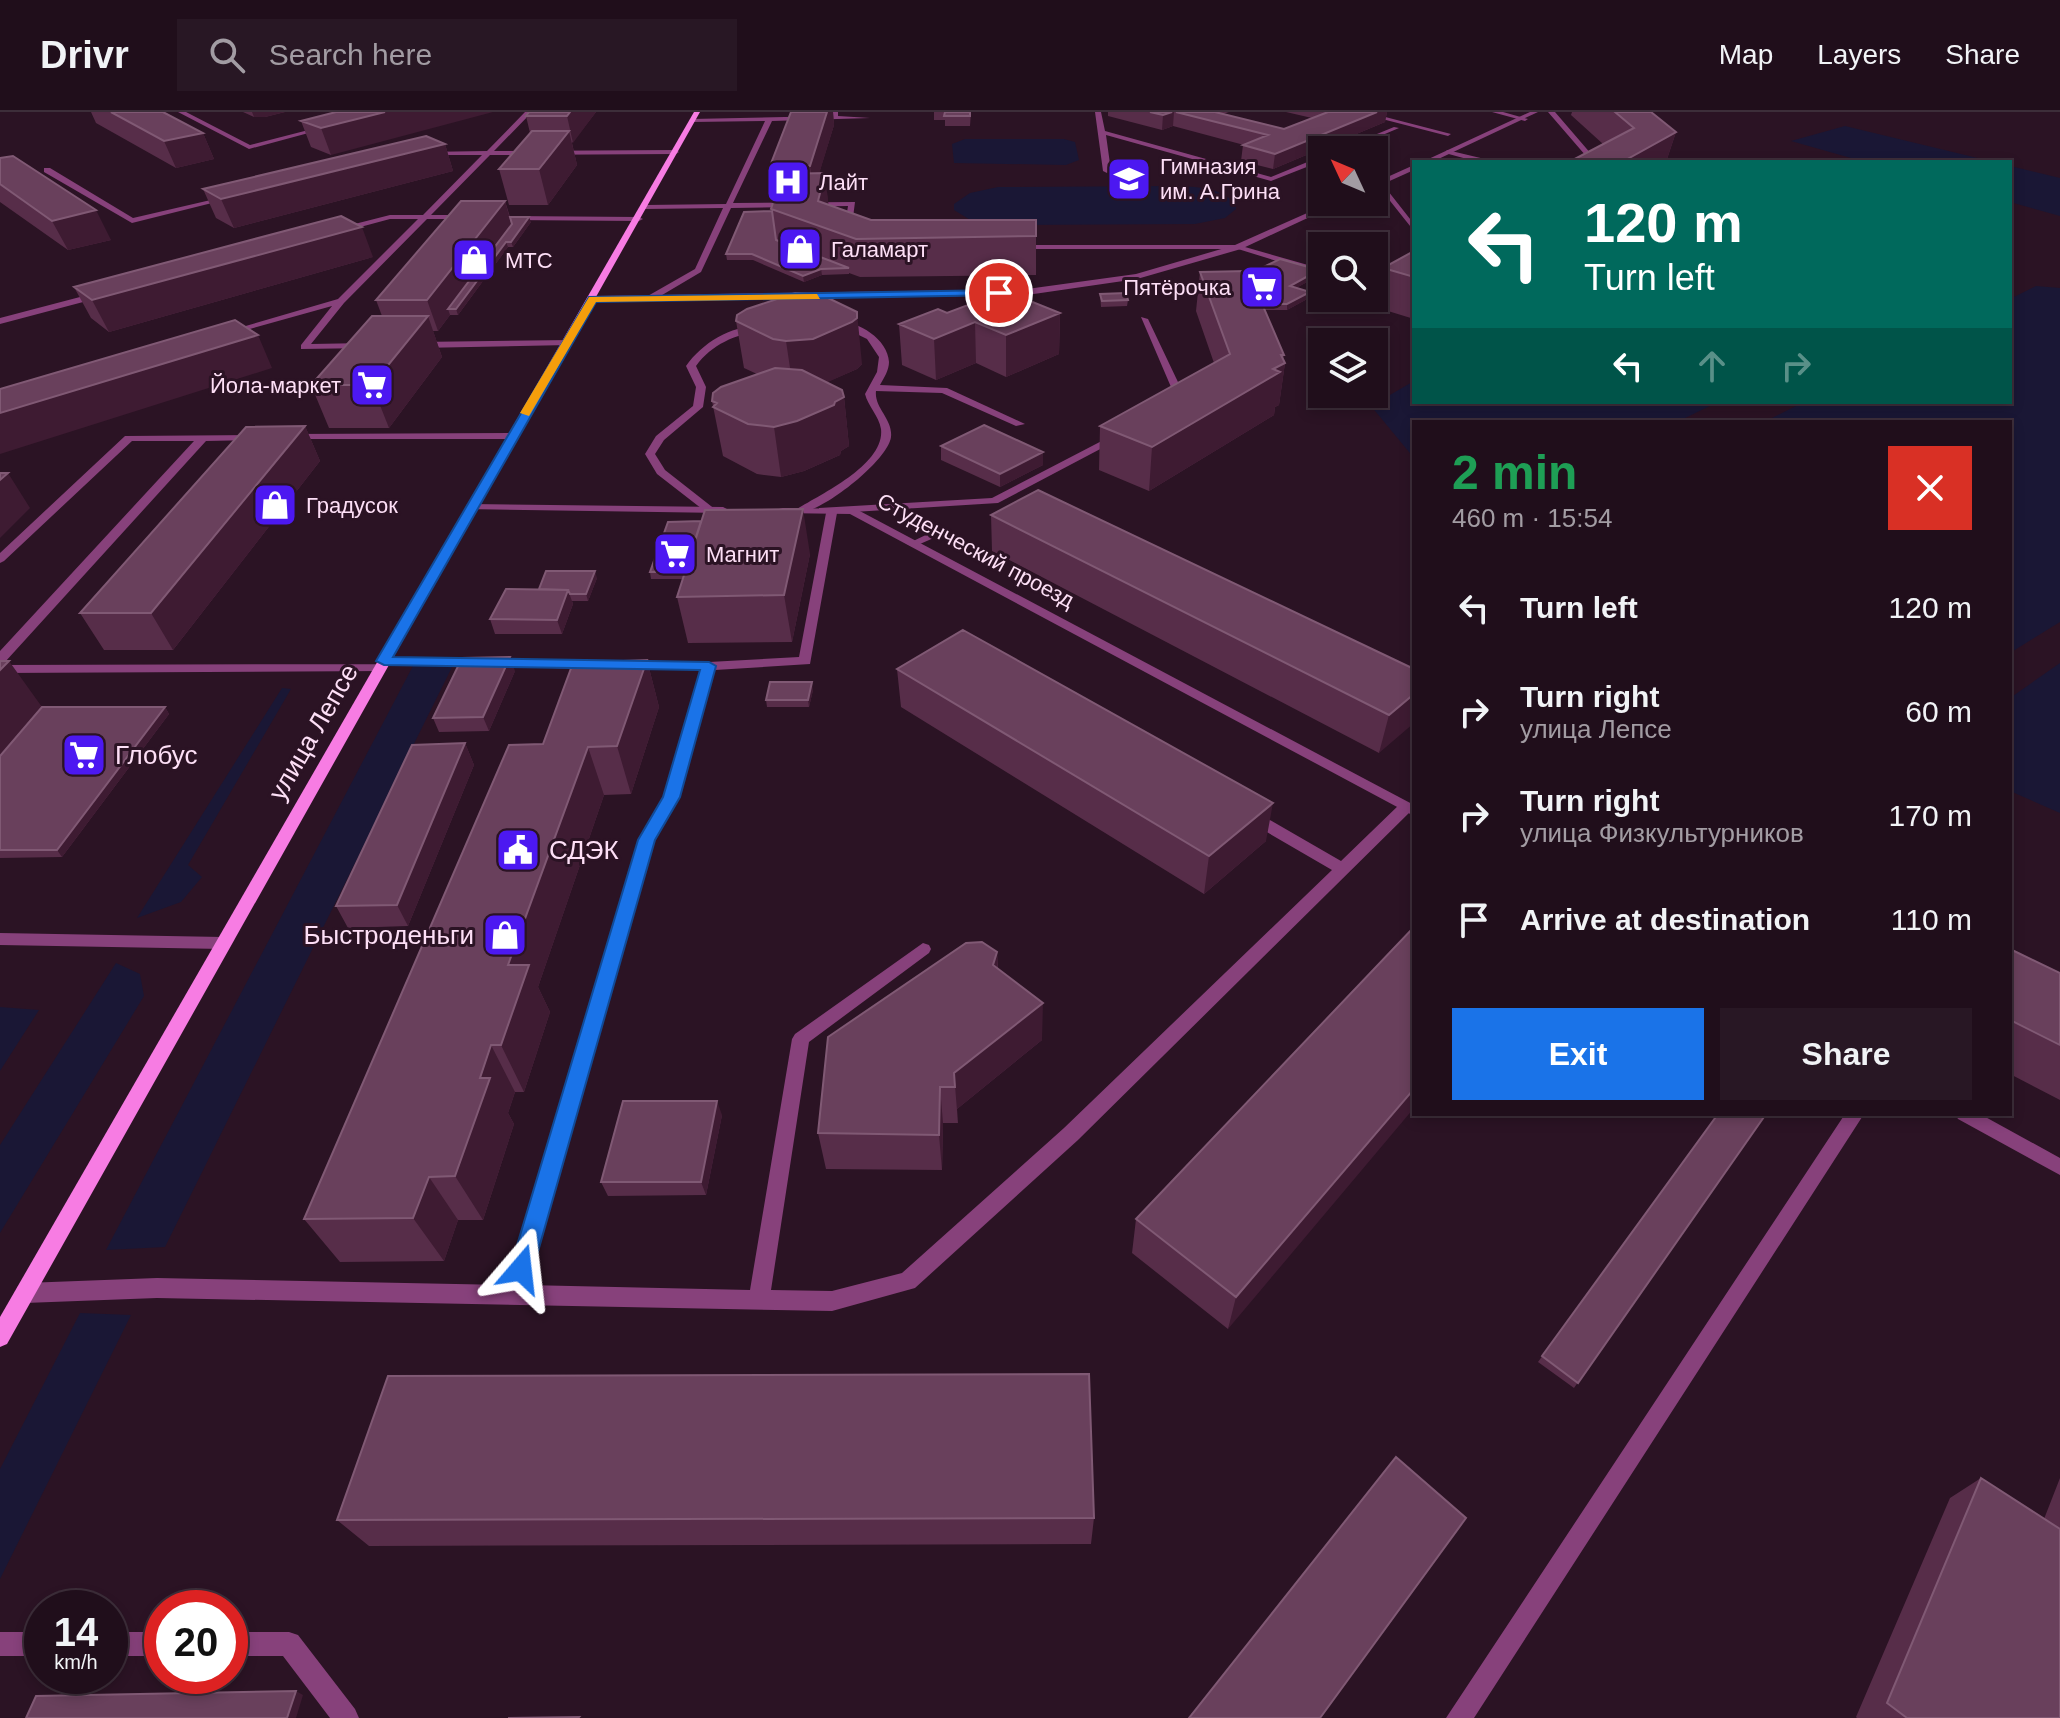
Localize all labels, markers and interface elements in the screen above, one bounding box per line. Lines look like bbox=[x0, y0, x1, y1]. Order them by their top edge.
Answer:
search box bbox=[177, 19, 737, 91]
icon: search bbox=[205, 33, 249, 77]
text: Drivr bbox=[40, 34, 129, 76]
text: Search here bbox=[269, 38, 432, 71]
text: Map bbox=[1719, 39, 1773, 70]
text: Layers bbox=[1817, 39, 1901, 70]
text: Share bbox=[1945, 39, 2020, 70]
north arrow bbox=[1308, 136, 1388, 216]
map controls bbox=[1308, 136, 1388, 408]
place label: Гимназия им. А.Грина bbox=[1160, 154, 1281, 204]
school or university icon: Гимназия им. А.Грина bbox=[1105, 155, 1153, 203]
hospital icon: Лайт bbox=[764, 158, 812, 206]
place label: Лайт bbox=[819, 170, 868, 195]
text: 120 m bbox=[1584, 191, 1743, 254]
icon: left bbox=[1452, 192, 1556, 296]
shop icon: Галамарт bbox=[776, 225, 824, 273]
button: search bbox=[1308, 232, 1388, 312]
shop icon: МТС bbox=[450, 236, 498, 284]
place label: Галамарт bbox=[831, 237, 928, 262]
place label: МТС bbox=[505, 248, 553, 273]
text: Turn left bbox=[1584, 257, 1715, 298]
pin bbox=[965, 259, 1033, 327]
supermarket icon: Пятёрочка bbox=[1238, 263, 1286, 311]
icon: arrive bbox=[977, 271, 1021, 315]
place label: Пятёрочка bbox=[1123, 275, 1232, 300]
button: layers bbox=[1308, 328, 1388, 408]
icon: left bbox=[1606, 344, 1650, 388]
icon: ahead bbox=[1690, 344, 1734, 388]
icon: right bbox=[1774, 344, 1818, 388]
supermarket icon: Йола-маркет bbox=[348, 361, 396, 409]
place label: Йола-маркет bbox=[210, 373, 341, 398]
text: 2 min bbox=[1452, 446, 1577, 499]
button: close bbox=[1888, 446, 1972, 530]
shop icon: Градусок bbox=[251, 481, 299, 529]
street label: Студенческий проезд bbox=[873, 488, 1079, 613]
place label: Градусок bbox=[306, 493, 398, 518]
text: 460 m · 15:54 bbox=[1452, 503, 1612, 533]
supermarket icon: Магнит bbox=[651, 530, 699, 578]
place label: Магнит bbox=[706, 542, 779, 567]
icon: left bbox=[1452, 586, 1496, 630]
text: Turn left bbox=[1520, 591, 1638, 624]
text: 120 m bbox=[1889, 591, 1972, 624]
street label: улица Лепсе bbox=[262, 659, 364, 805]
text: Turn right bbox=[1520, 680, 1659, 713]
icon: right bbox=[1452, 690, 1496, 734]
text: 60 m bbox=[1905, 695, 1972, 728]
text: улица Лепсе bbox=[1520, 714, 1672, 744]
supermarket icon: Глобус bbox=[60, 731, 108, 779]
place label: Глобус bbox=[115, 740, 198, 770]
text: Turn right bbox=[1520, 784, 1659, 817]
icon: right bbox=[1452, 794, 1496, 838]
text: 170 m bbox=[1889, 799, 1972, 832]
text: улица Физкультурников bbox=[1520, 818, 1804, 848]
public building icon: СДЭК bbox=[494, 826, 542, 874]
place label: СДЭК bbox=[549, 835, 619, 865]
icon: arrive bbox=[1452, 898, 1496, 942]
text: Arrive at destination bbox=[1520, 903, 1810, 936]
text: 110 m bbox=[1891, 903, 1972, 936]
shop icon: Быстроденьги bbox=[481, 911, 529, 959]
place label: Быстроденьги bbox=[303, 920, 474, 950]
button: Exit bbox=[1452, 1008, 1704, 1100]
button: Share bbox=[1720, 1008, 1972, 1100]
position arrow bbox=[479, 1227, 563, 1311]
speed limit sign: 20 bbox=[144, 1590, 248, 1694]
text: 14 bbox=[54, 1610, 98, 1654]
text: km/h bbox=[54, 1651, 98, 1673]

